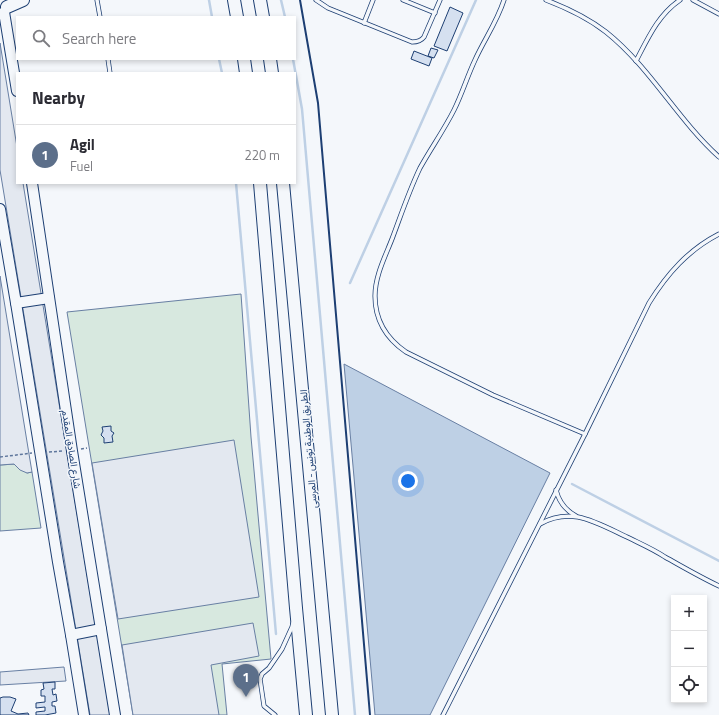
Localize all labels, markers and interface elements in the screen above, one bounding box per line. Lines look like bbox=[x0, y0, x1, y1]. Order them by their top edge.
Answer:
search box bbox=[16, 16, 296, 60]
icon: search bbox=[30, 27, 52, 49]
text: Search here bbox=[62, 27, 136, 50]
text: Nearby bbox=[32, 85, 85, 111]
text: Agil bbox=[70, 133, 95, 156]
text: 1 bbox=[41, 145, 49, 165]
text: 220 m bbox=[244, 145, 280, 165]
text: Fuel bbox=[70, 156, 93, 176]
street label: الطريق الوطنية تونس - المرسى bbox=[296, 389, 321, 509]
street label: شارع الصادق المقدم bbox=[58, 408, 85, 490]
your location bbox=[398, 471, 418, 491]
map controls bbox=[671, 595, 707, 703]
button: + bbox=[671, 595, 707, 631]
button: − bbox=[671, 631, 707, 667]
pin: 1 bbox=[233, 664, 259, 697]
button: locate bbox=[671, 667, 707, 703]

